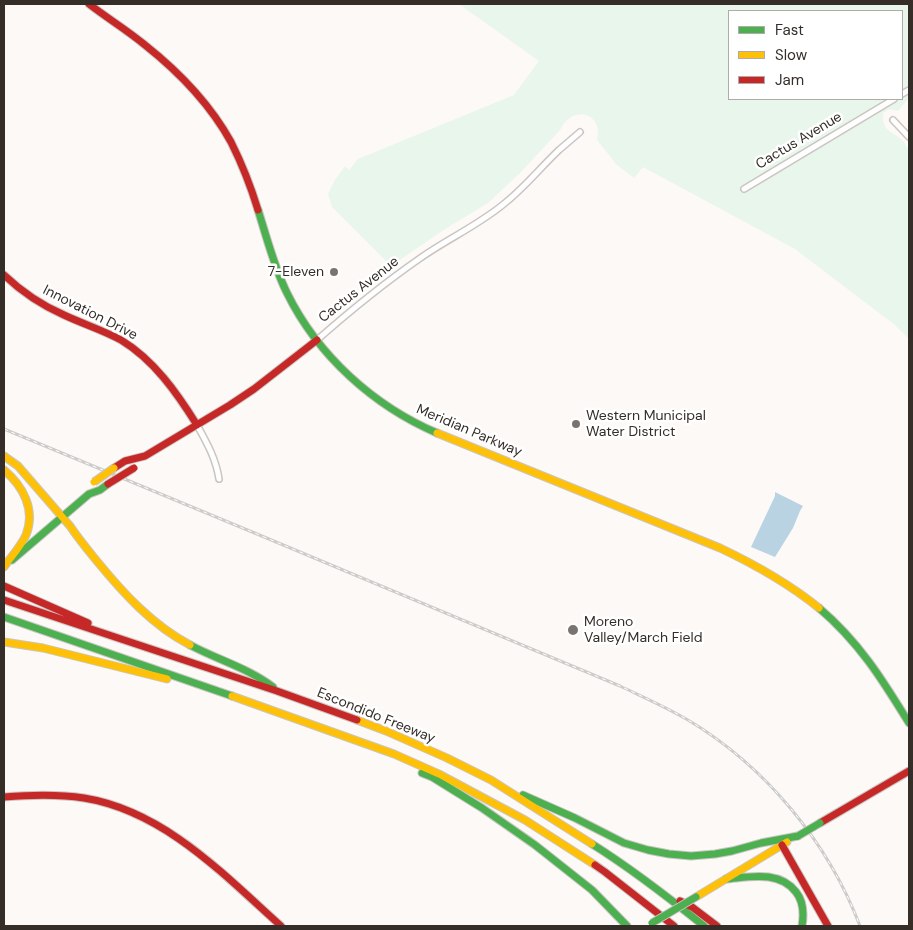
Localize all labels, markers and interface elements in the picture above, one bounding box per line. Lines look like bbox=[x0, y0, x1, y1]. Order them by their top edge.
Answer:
legend bbox=[728, 10, 903, 100]
text: Fast bbox=[775, 20, 804, 40]
text: Slow bbox=[775, 45, 807, 65]
text: Jam bbox=[775, 70, 804, 90]
street label: Cactus Avenue bbox=[753, 109, 845, 173]
street label: Cactus Avenue bbox=[315, 253, 403, 327]
place label: 7-Eleven bbox=[268, 264, 324, 280]
marker: 7-Eleven bbox=[328, 266, 340, 278]
street label: Innovation Drive bbox=[40, 282, 140, 344]
street label: Meridian Parkway bbox=[414, 401, 524, 461]
place label: Western Municipal Water District bbox=[586, 408, 706, 441]
marker: Western Municipal Water District bbox=[570, 418, 582, 430]
place label: Moreno Valley/March Field bbox=[584, 614, 702, 646]
marker: Moreno Valley/March Field bbox=[566, 623, 580, 637]
street label: Escondido Freeway bbox=[314, 685, 438, 747]

